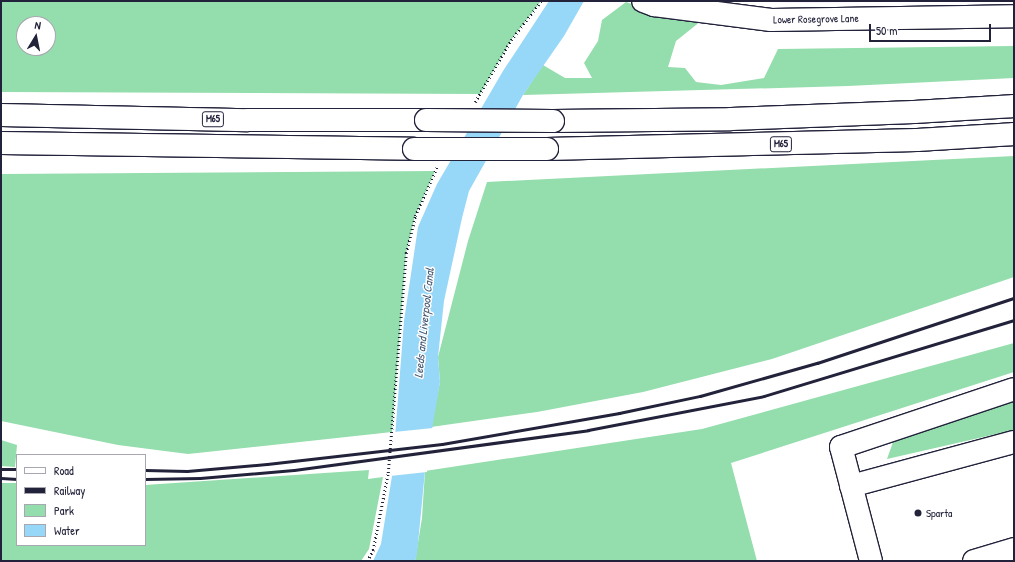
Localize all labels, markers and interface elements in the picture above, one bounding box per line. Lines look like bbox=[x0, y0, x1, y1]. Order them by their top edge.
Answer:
street label: Lower Rosegrove Lane bbox=[773, 12, 859, 26]
north arrow bbox=[16, 16, 56, 56]
scale bar bbox=[871, 16, 993, 42]
text: N bbox=[34, 18, 42, 33]
text: 50 m bbox=[876, 22, 897, 39]
road number: M65 bbox=[201, 111, 225, 127]
road number: M65 bbox=[769, 136, 793, 152]
water label: Leeds and Liverpool Canal bbox=[411, 267, 437, 379]
legend bbox=[16, 454, 146, 546]
text: Road bbox=[54, 462, 74, 479]
text: Railway bbox=[54, 482, 85, 499]
text: Park bbox=[54, 502, 74, 519]
place label: Sparta bbox=[926, 506, 952, 520]
marker: Sparta bbox=[913, 508, 923, 518]
text: Water bbox=[54, 522, 80, 539]

